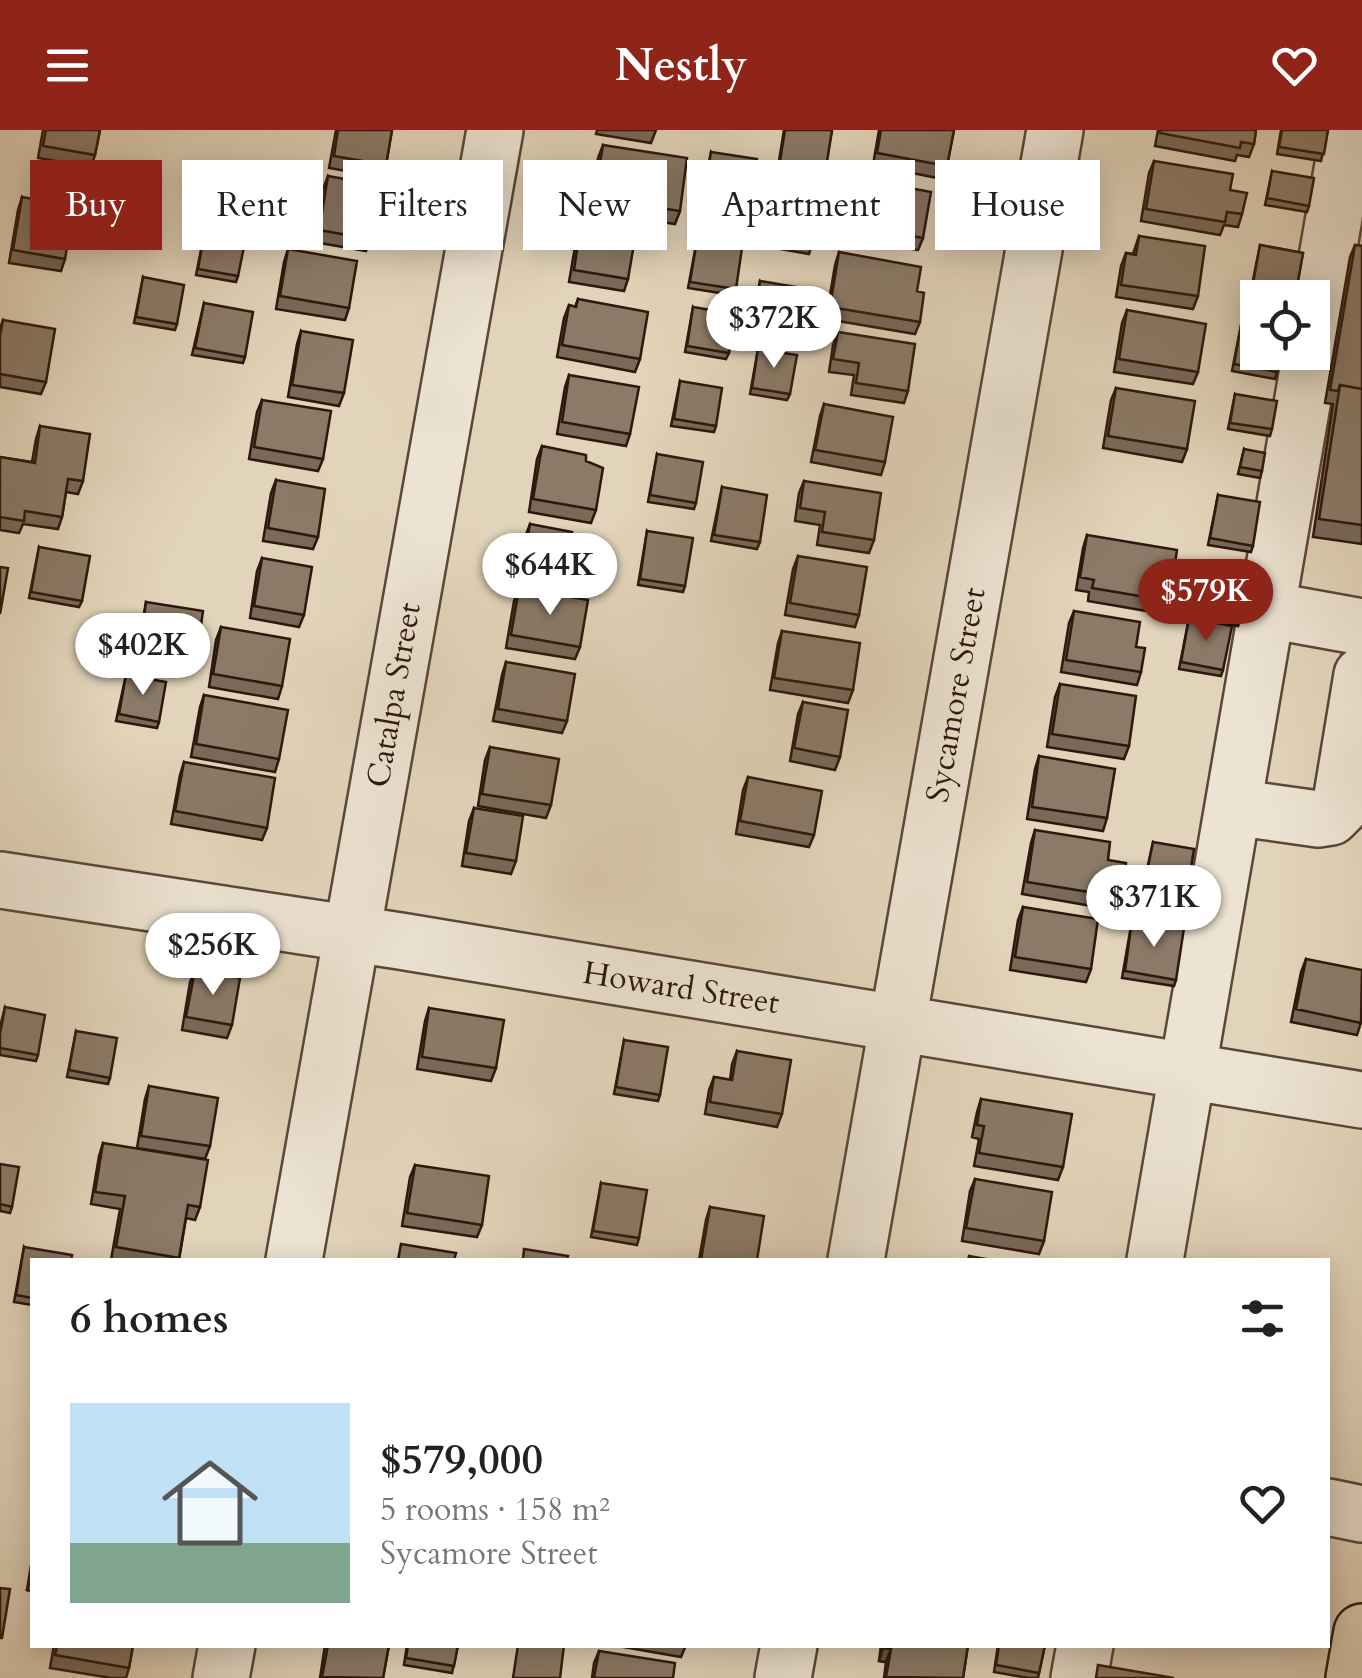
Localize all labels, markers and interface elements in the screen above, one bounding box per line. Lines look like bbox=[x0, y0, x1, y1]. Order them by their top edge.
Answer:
text: Nestly bbox=[615, 35, 747, 96]
icon: menu bbox=[40, 38, 95, 93]
icon: heart bbox=[1267, 38, 1322, 93]
chip: Buy bbox=[30, 160, 162, 250]
chip: Rent bbox=[182, 160, 323, 250]
chip: Filters bbox=[343, 160, 503, 250]
chip: New bbox=[523, 160, 667, 250]
chip: Apartment bbox=[687, 160, 915, 250]
chip: House bbox=[935, 160, 1100, 250]
map controls bbox=[1240, 280, 1330, 370]
button: locate bbox=[1240, 280, 1330, 370]
pin: $372K bbox=[704, 286, 844, 371]
text: $372K bbox=[728, 296, 820, 340]
pin: $644K bbox=[480, 533, 620, 618]
text: $644K bbox=[504, 543, 596, 587]
pin: $579K bbox=[1136, 559, 1276, 644]
text: $579K bbox=[1160, 569, 1252, 613]
street label: Sycamore Street bbox=[915, 584, 997, 806]
street label: Catalpa Street bbox=[356, 599, 432, 791]
pin: $402K bbox=[73, 613, 213, 698]
text: $402K bbox=[97, 623, 189, 667]
pin: $371K bbox=[1084, 865, 1224, 950]
text: $371K bbox=[1108, 875, 1200, 919]
pin: $256K bbox=[143, 913, 283, 998]
text: $256K bbox=[167, 923, 259, 967]
street label: Howard Street bbox=[580, 951, 782, 1025]
text: 6 homes bbox=[70, 1290, 228, 1347]
icon: filters bbox=[1235, 1291, 1290, 1346]
text: $579,000 bbox=[380, 1431, 543, 1488]
icon: home bbox=[150, 1443, 270, 1563]
icon: heart bbox=[1235, 1476, 1290, 1531]
text: 5 rooms · 158 m² bbox=[380, 1488, 610, 1532]
text: Sycamore Street bbox=[380, 1532, 598, 1576]

